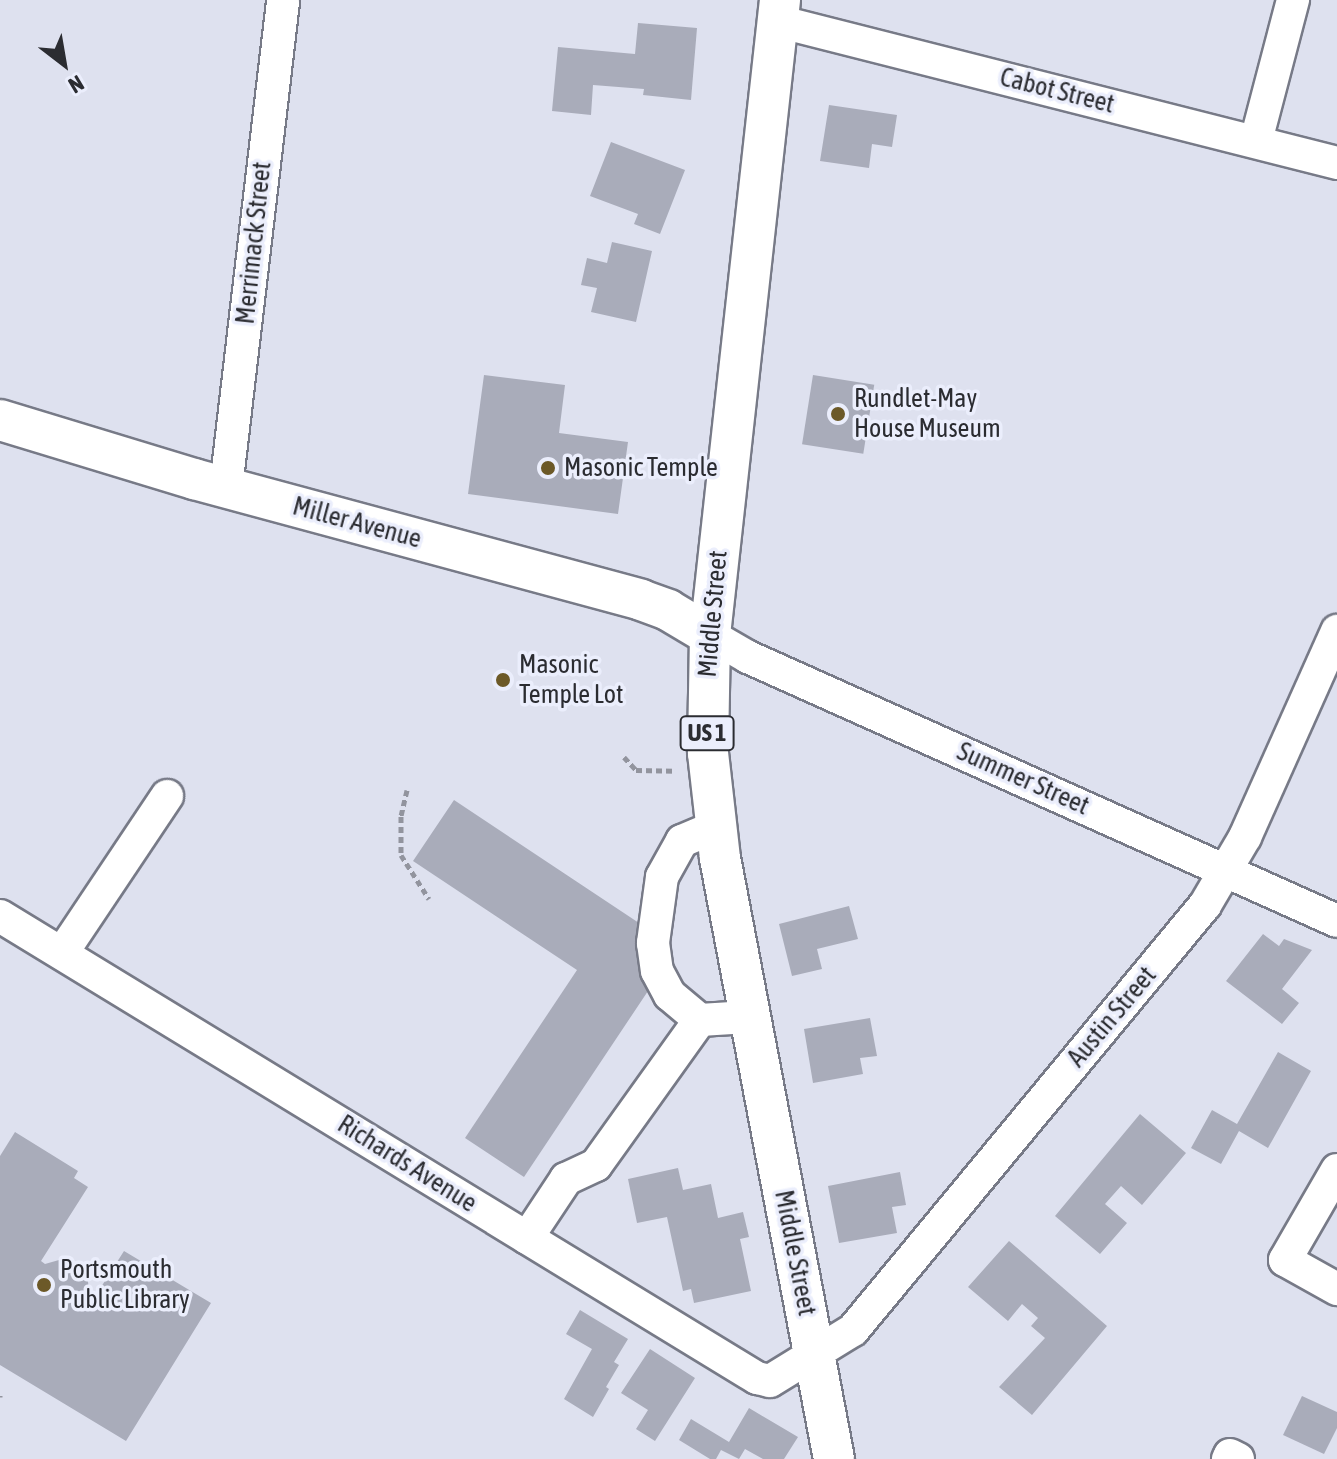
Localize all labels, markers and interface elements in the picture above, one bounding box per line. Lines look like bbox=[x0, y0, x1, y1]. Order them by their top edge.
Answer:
north arrow bbox=[24, 24, 104, 104]
street label: Cabot Street bbox=[997, 62, 1117, 120]
text: N bbox=[64, 70, 89, 99]
street label: Merrimack Street bbox=[230, 160, 278, 326]
place label: Rundlet-May House Museum bbox=[854, 383, 1001, 444]
marker: Rundlet-May House Museum bbox=[829, 405, 847, 423]
place label: Masonic Temple bbox=[564, 452, 718, 484]
marker: Masonic Temple bbox=[539, 459, 557, 477]
street label: Miller Avenue bbox=[289, 491, 425, 555]
street label: Middle Street bbox=[692, 549, 734, 679]
place label: Masonic Temple Lot bbox=[519, 649, 623, 710]
marker: Masonic Temple Lot bbox=[494, 671, 512, 689]
road number: US 1 bbox=[679, 713, 735, 753]
street label: Summer Street bbox=[952, 736, 1094, 822]
street label: Austin Street bbox=[1061, 961, 1163, 1073]
street label: Richards Avenue bbox=[332, 1109, 482, 1219]
street label: Middle Street bbox=[768, 1188, 822, 1318]
place label: Portsmouth Public Library bbox=[60, 1254, 190, 1316]
marker: Portsmouth Public Library bbox=[35, 1276, 53, 1294]

